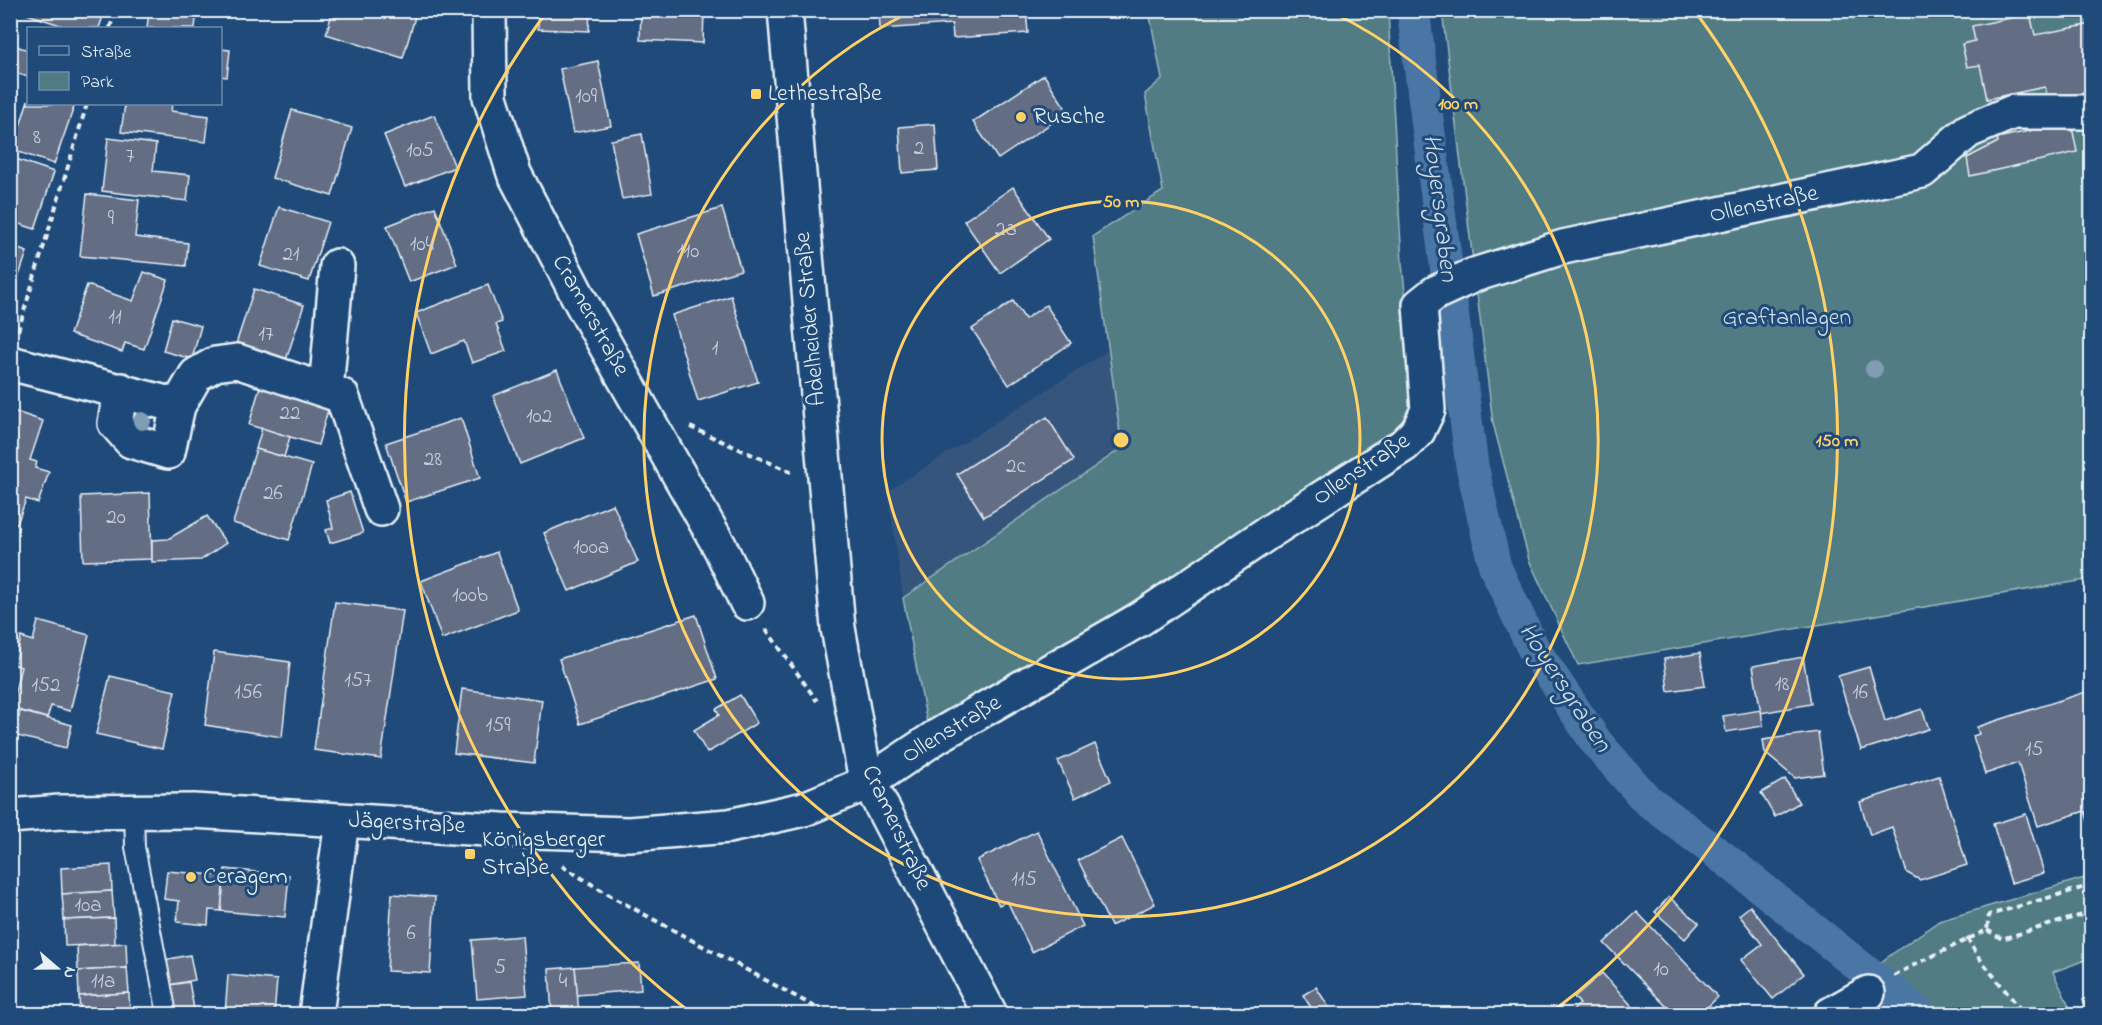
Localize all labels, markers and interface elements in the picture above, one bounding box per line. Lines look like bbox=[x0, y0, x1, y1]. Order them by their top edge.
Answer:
legend bbox=[27, 27, 222, 105]
text: Straße bbox=[81, 40, 132, 66]
text: Park bbox=[81, 70, 114, 96]
place label: Lethestraße bbox=[768, 77, 882, 112]
house number: 109 bbox=[575, 82, 598, 112]
marker: Lethestraße bbox=[749, 87, 763, 101]
text: 100 m bbox=[1438, 92, 1478, 118]
place label: Rusche bbox=[1033, 100, 1105, 135]
marker: Rusche bbox=[1014, 110, 1028, 124]
house number: 8 bbox=[33, 123, 41, 153]
water label: Hoyersgraben bbox=[1411, 132, 1467, 285]
house number: 2 bbox=[914, 134, 924, 164]
house number: 105 bbox=[406, 136, 434, 166]
house number: 7 bbox=[126, 142, 135, 172]
street label: Ollenstraße bbox=[1706, 176, 1822, 234]
text: 50 m bbox=[1103, 190, 1139, 216]
house number: 9 bbox=[108, 204, 115, 234]
house number: 2a bbox=[995, 215, 1017, 245]
house number: 104 bbox=[410, 230, 435, 260]
street label: Adelheider Straße bbox=[786, 230, 836, 407]
house number: 110 bbox=[677, 237, 699, 267]
house number: 21 bbox=[282, 240, 300, 270]
street label: Cramerstraße bbox=[542, 249, 638, 383]
park label: Graftanlagen bbox=[1723, 301, 1851, 336]
house number: 11 bbox=[108, 303, 122, 333]
house number: 17 bbox=[258, 320, 274, 350]
house number: 1 bbox=[712, 334, 719, 364]
house number: 22 bbox=[280, 399, 300, 429]
house number: 102 bbox=[526, 402, 552, 432]
street label: Ollenstraße bbox=[1306, 424, 1418, 515]
text: 150 m bbox=[1816, 429, 1858, 455]
centre of rings bbox=[1111, 430, 1131, 450]
house number: 28 bbox=[424, 445, 442, 475]
house number: 2c bbox=[1006, 452, 1027, 482]
house number: 26 bbox=[263, 479, 283, 509]
house number: 20 bbox=[106, 503, 126, 533]
house number: 100a bbox=[573, 533, 609, 563]
house number: 100b bbox=[452, 581, 488, 611]
water label: Hoyersgraben bbox=[1508, 616, 1621, 761]
house number: 157 bbox=[344, 666, 372, 696]
house number: 18 bbox=[1775, 670, 1789, 700]
house number: 152 bbox=[31, 671, 61, 701]
house number: 156 bbox=[234, 678, 262, 708]
house number: 16 bbox=[1852, 678, 1868, 708]
street label: Ollenstraße bbox=[896, 686, 1009, 773]
house number: 159 bbox=[485, 711, 511, 741]
house number: 15 bbox=[2025, 735, 2043, 765]
street label: Cramerstraße bbox=[852, 760, 940, 897]
street label: Jägerstraße bbox=[348, 803, 466, 845]
place label: Königsberger Straße bbox=[482, 823, 606, 886]
marker: Königsberger Straße bbox=[463, 847, 477, 861]
place label: Ceragem bbox=[203, 860, 288, 895]
house number: 115 bbox=[1011, 865, 1037, 895]
marker: Ceragem bbox=[184, 870, 198, 884]
house number: 10a bbox=[74, 891, 102, 921]
house number: 6 bbox=[406, 919, 416, 949]
north arrow bbox=[27, 938, 87, 998]
house number: 5 bbox=[494, 953, 506, 983]
house number: 10 bbox=[1653, 955, 1669, 985]
text: N bbox=[56, 963, 82, 982]
house number: 11a bbox=[91, 967, 115, 997]
house number: 4 bbox=[559, 967, 568, 997]

